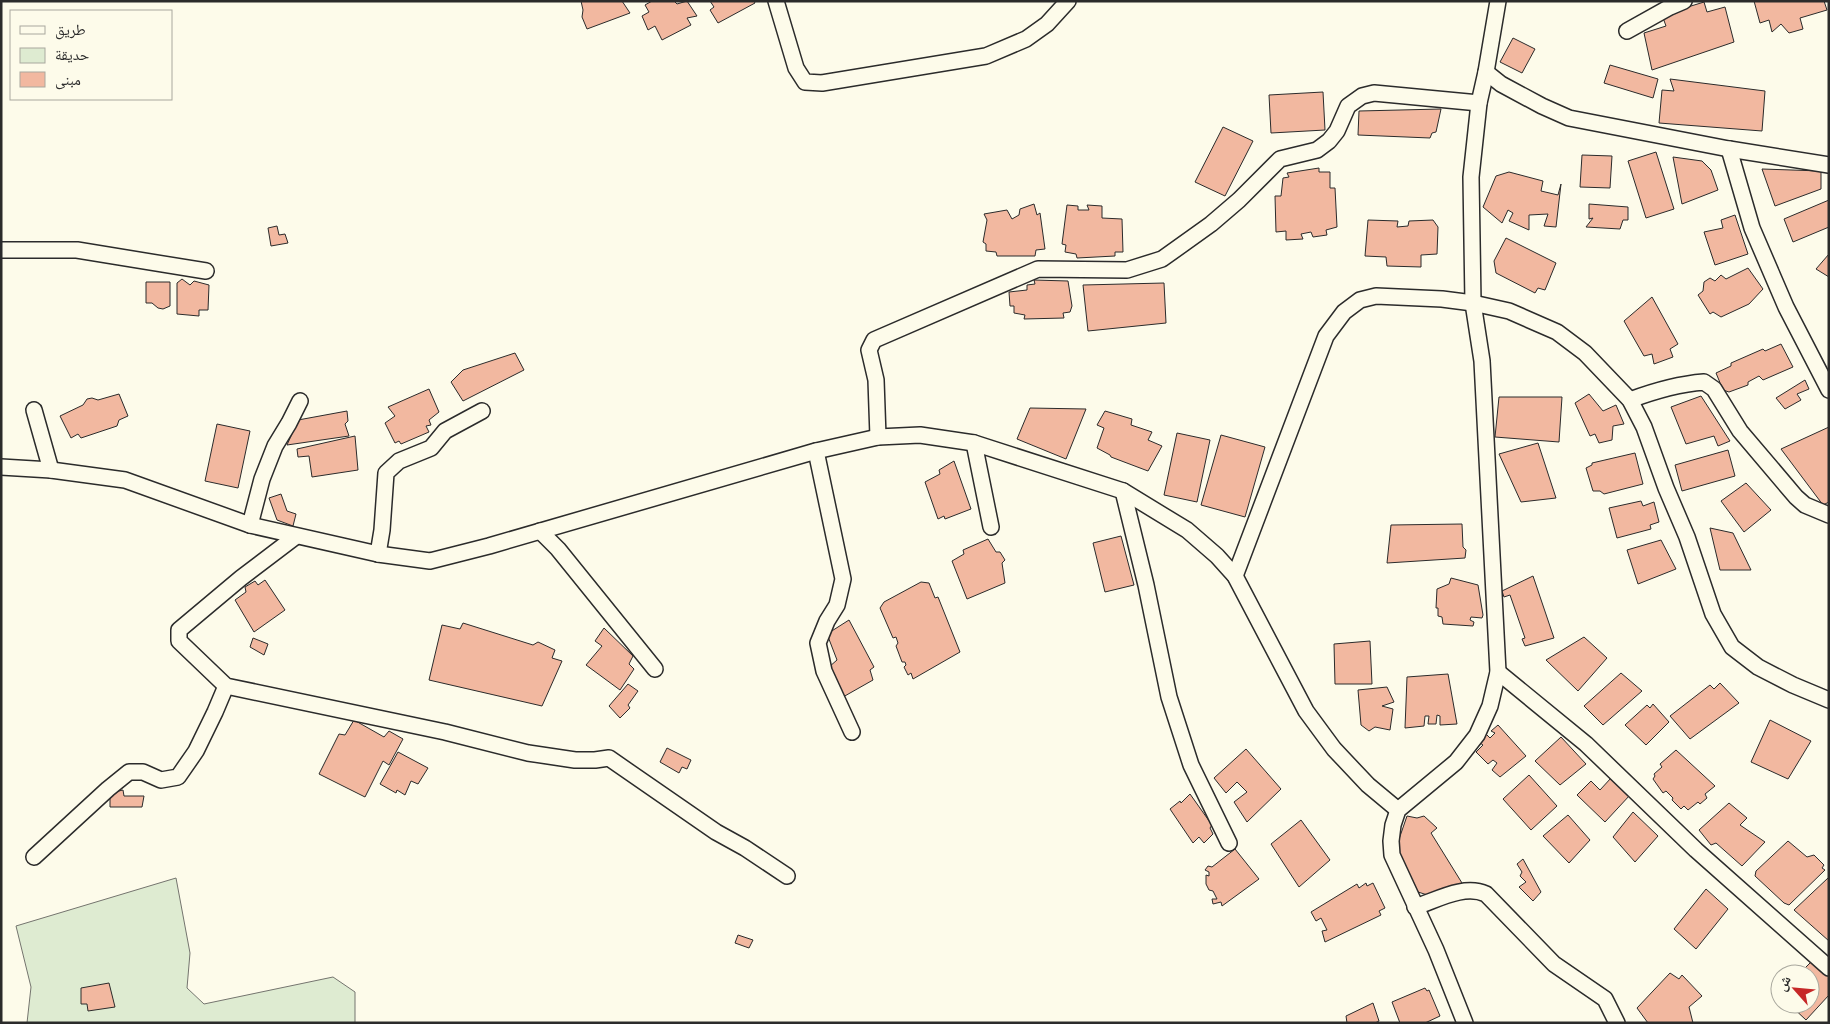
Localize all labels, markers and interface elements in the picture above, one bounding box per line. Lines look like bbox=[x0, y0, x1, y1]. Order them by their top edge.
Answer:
legend bbox=[10, 10, 172, 100]
text: طريق bbox=[55, 20, 86, 40]
text: حديقة bbox=[55, 45, 90, 65]
text: مبنى bbox=[55, 70, 81, 90]
north arrow bbox=[1770, 964, 1820, 1014]
text: ش bbox=[1772, 972, 1796, 994]

